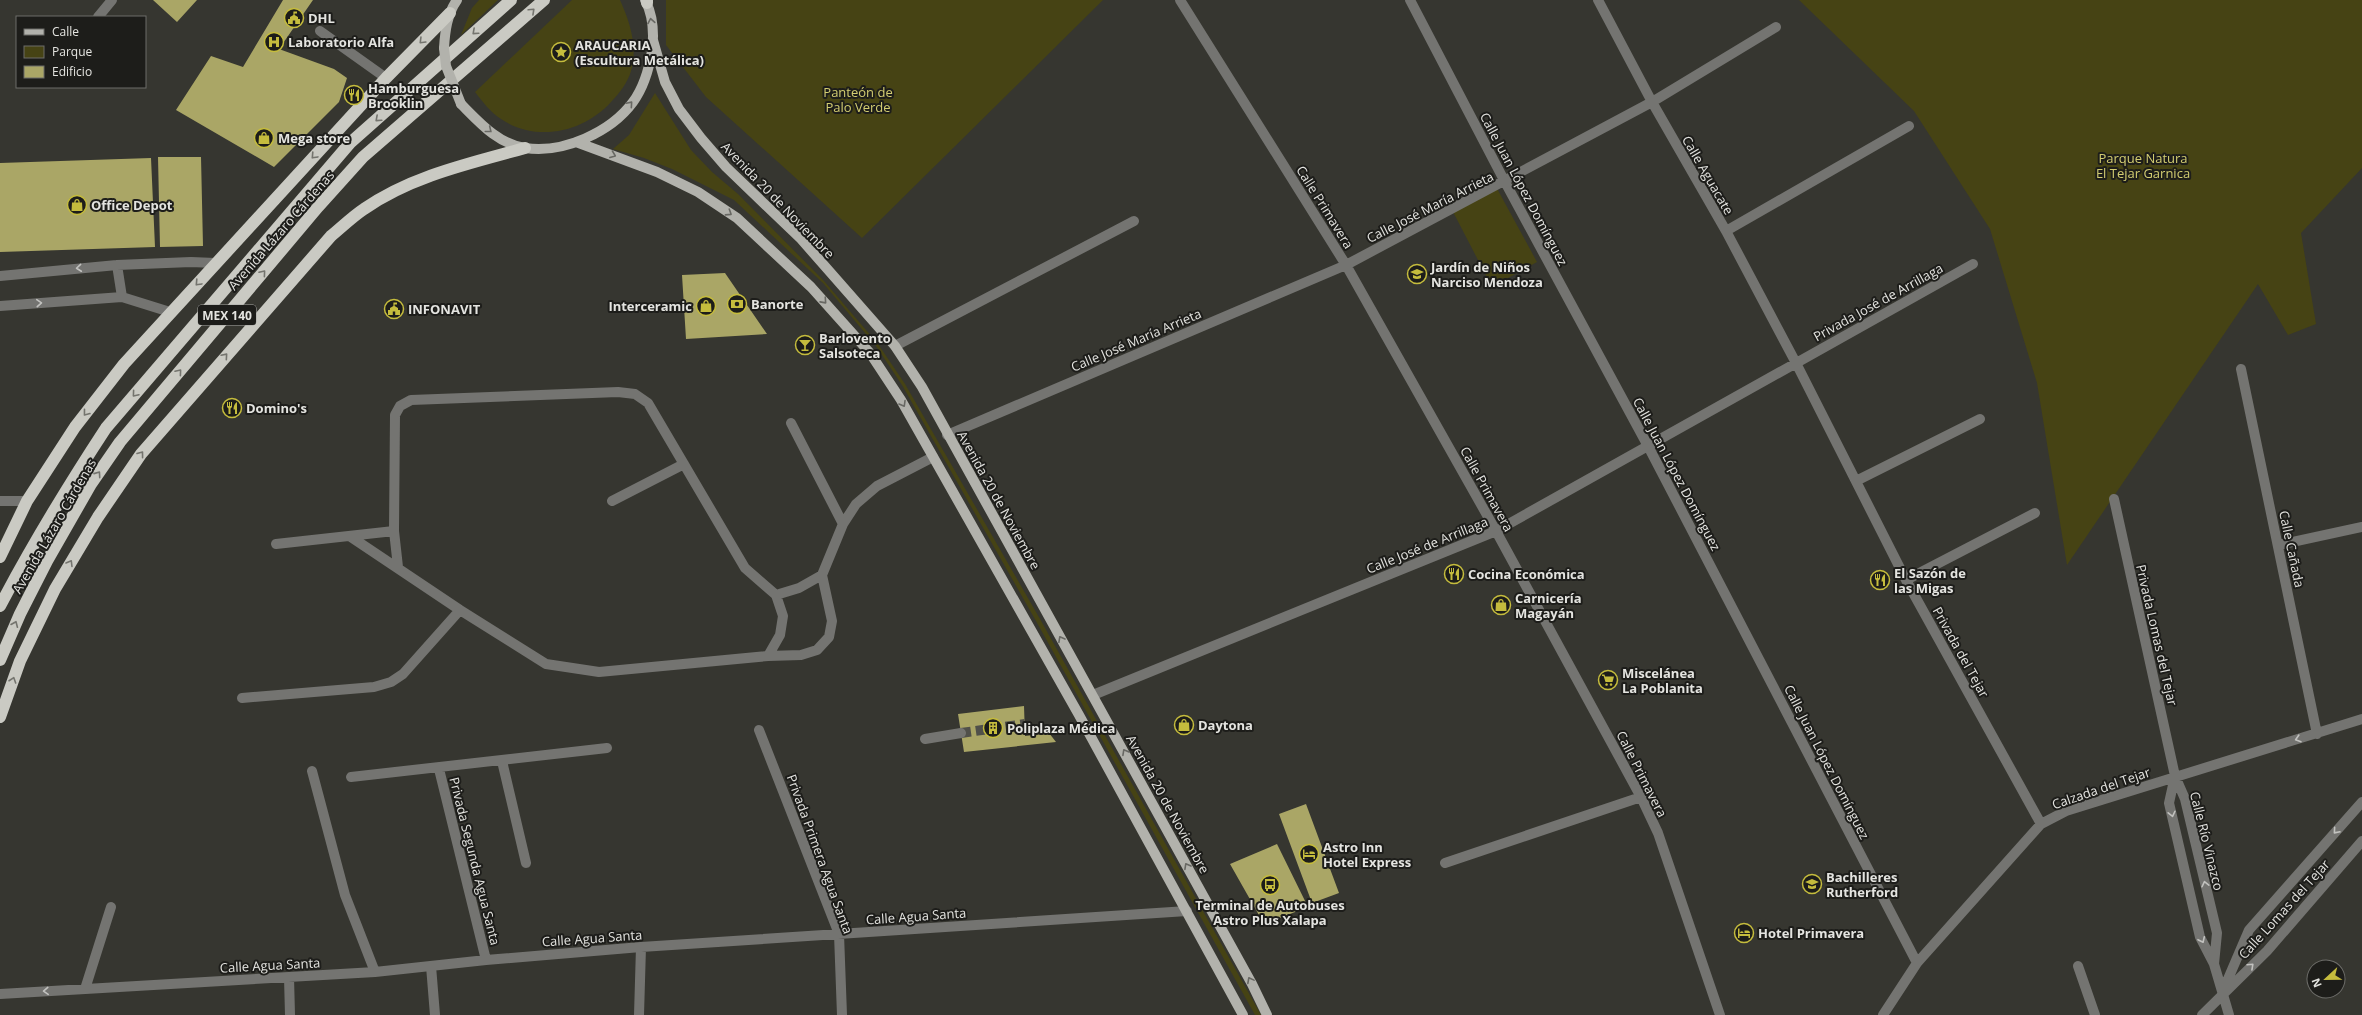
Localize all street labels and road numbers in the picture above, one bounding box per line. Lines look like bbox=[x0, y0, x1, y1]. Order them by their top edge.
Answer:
street label: Calle Juan López Domínguez bbox=[1476, 109, 1572, 269]
street label: Calle Aguacate bbox=[1678, 132, 1738, 218]
street label: Avenida 20 de Noviembre bbox=[717, 138, 839, 262]
street label: Calle Primavera bbox=[1292, 162, 1358, 252]
street label: Avenida Lázaro Cárdenas bbox=[224, 166, 338, 294]
street label: Calle José María Arrieta bbox=[1363, 167, 1497, 247]
street label: Privada José de Arrillaga bbox=[1810, 259, 1946, 345]
street label: Calle José María Arrieta bbox=[1068, 304, 1204, 376]
road number: MEX 140 bbox=[198, 305, 256, 325]
street label: Calle Juan López Domínguez bbox=[1629, 394, 1725, 554]
street label: Avenida 20 de Noviembre bbox=[953, 427, 1045, 573]
street label: Calle Primavera bbox=[1456, 443, 1518, 535]
street label: Avenida Lázaro Cárdenas bbox=[8, 455, 100, 597]
street label: Calle Cañada bbox=[2275, 509, 2309, 589]
street label: Calle José de Arrillaga bbox=[1364, 512, 1490, 578]
street label: Privada Lomas del Tejar bbox=[2132, 563, 2182, 708]
street label: Privada del Tejar bbox=[1929, 604, 1994, 701]
street label: Calle Juan López Domínguez bbox=[1780, 682, 1874, 842]
street label: Calle Primavera bbox=[1612, 728, 1672, 820]
street label: Avenida 20 de Noviembre bbox=[1122, 731, 1214, 877]
street label: Calzada del Tejar bbox=[2049, 763, 2153, 813]
street label: Privada Primera Agua Santa bbox=[783, 772, 857, 936]
street label: Privada Segunda Agua Santa bbox=[445, 775, 505, 947]
street label: Calle Río Vinazco bbox=[2186, 790, 2228, 893]
street label: Calle Lomas del Tejar bbox=[2234, 855, 2334, 963]
street label: Calle Agua Santa bbox=[865, 904, 967, 928]
street label: Calle Agua Santa bbox=[541, 926, 643, 950]
street label: Calle Agua Santa bbox=[219, 953, 321, 977]

